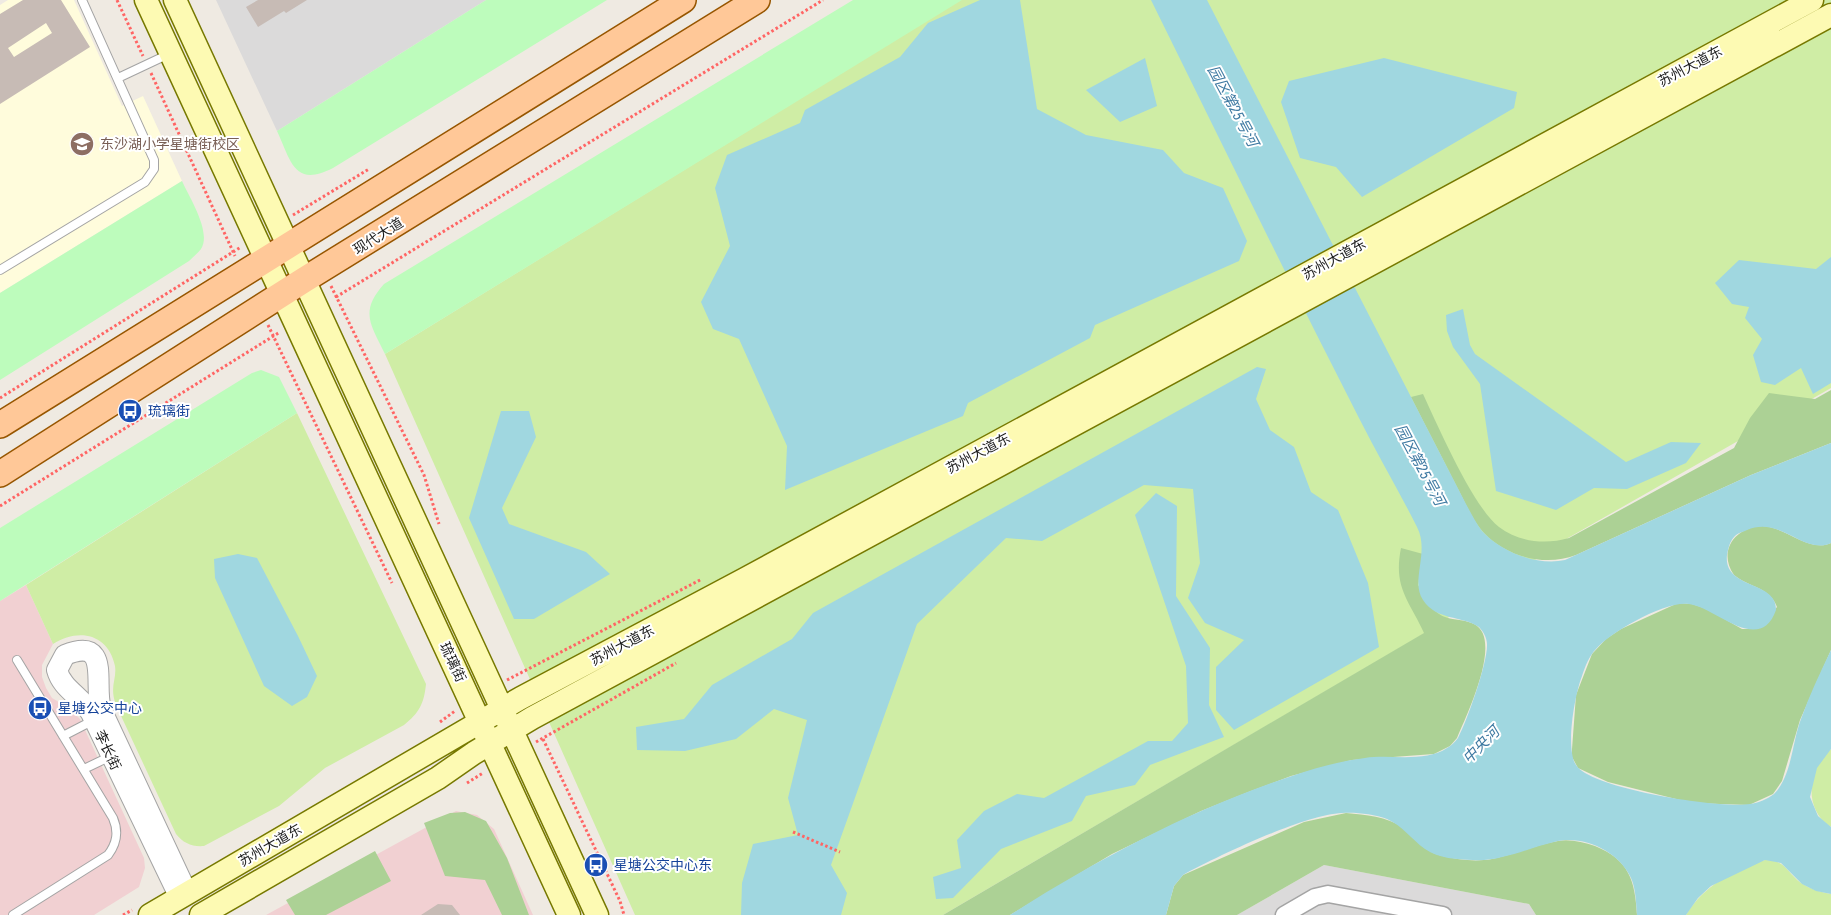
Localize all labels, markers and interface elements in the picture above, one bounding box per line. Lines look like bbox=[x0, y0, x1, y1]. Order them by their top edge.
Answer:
street label: 苏州大道东 bbox=[1655, 43, 1725, 89]
water label: 园区第25号河 bbox=[1204, 62, 1263, 152]
school or university icon: 东沙湖小学星塘街校区 bbox=[69, 131, 95, 157]
place label: 东沙湖小学星塘街校区 bbox=[100, 136, 240, 152]
street label: 现代大道 bbox=[350, 214, 406, 258]
street label: 苏州大道东 bbox=[1300, 235, 1368, 283]
bus stop icon: 琉璃街 bbox=[117, 398, 143, 424]
place label: 琉璃街 bbox=[148, 403, 190, 419]
water label: 园区第25号河 bbox=[1391, 421, 1450, 511]
street label: 苏州大道东 bbox=[943, 430, 1013, 476]
street label: 苏州大道东 bbox=[587, 622, 657, 668]
street label: 琉璃街 bbox=[437, 640, 469, 684]
bus stop icon: 星塘公交中心 bbox=[27, 695, 53, 721]
place label: 星塘公交中心 bbox=[58, 700, 142, 716]
water label: 中央河 bbox=[1459, 721, 1505, 767]
street label: 李长街 bbox=[92, 728, 124, 772]
street label: 苏州大道东 bbox=[236, 821, 304, 869]
bus stop icon: 星塘公交中心东 bbox=[583, 852, 609, 878]
place label: 星塘公交中心东 bbox=[614, 857, 712, 873]

